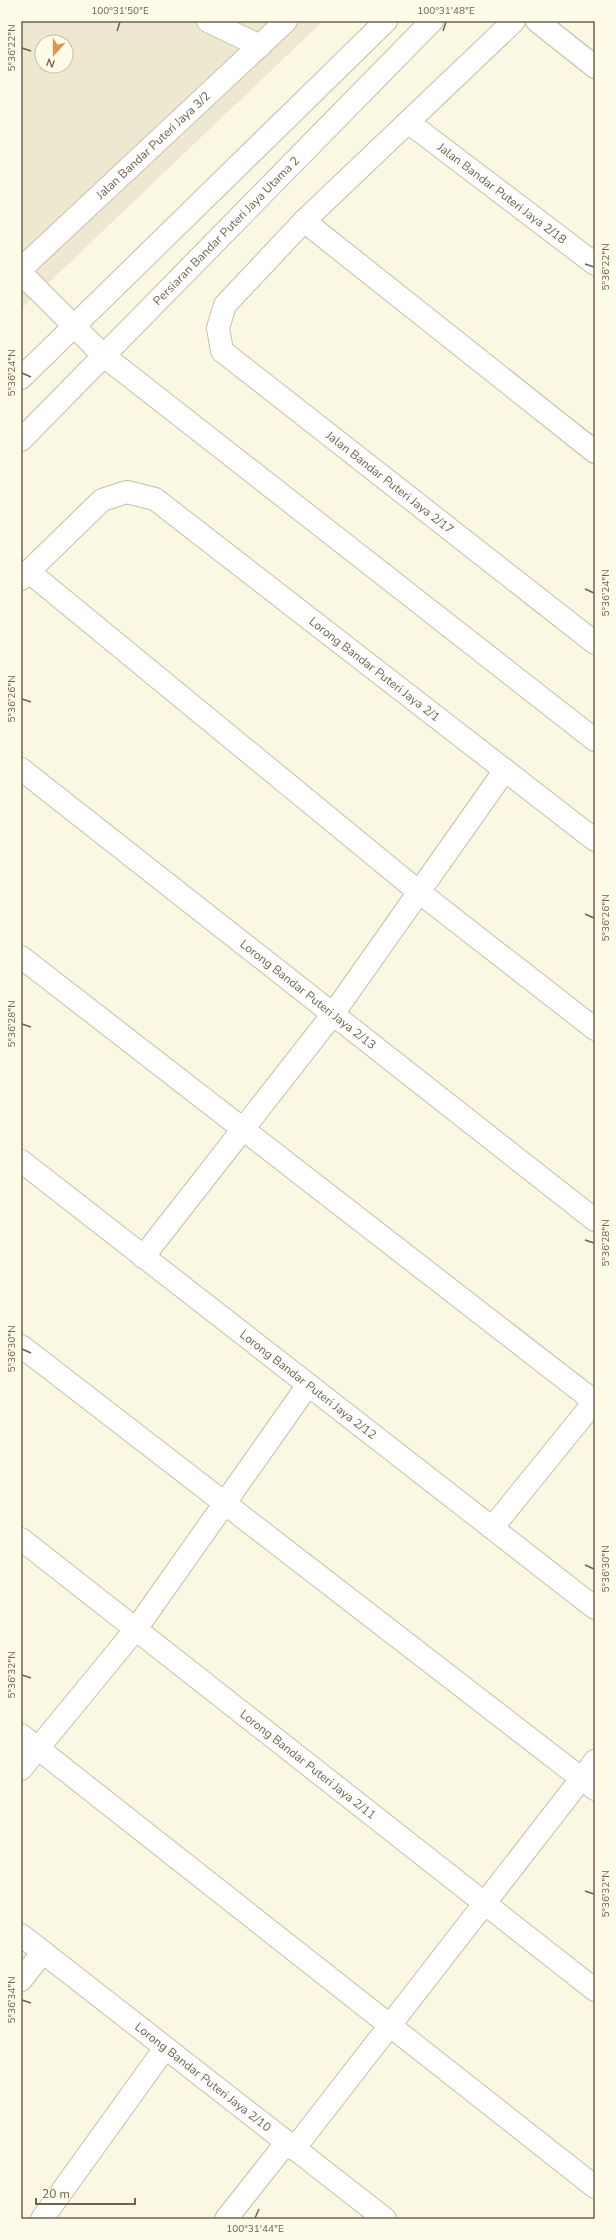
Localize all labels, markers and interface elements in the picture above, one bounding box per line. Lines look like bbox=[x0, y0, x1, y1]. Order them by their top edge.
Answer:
text: 100°31'50"E bbox=[91, 4, 149, 18]
text: 100°31'48"E bbox=[417, 4, 475, 18]
text: 5°36'22"N bbox=[5, 24, 19, 72]
north arrow bbox=[34, 34, 74, 74]
text: N bbox=[44, 54, 57, 71]
street label: Jalan Bandar Puteri Jaya 3/2 bbox=[92, 88, 214, 203]
street label: Jalan Bandar Puteri Jaya 2/18 bbox=[433, 139, 570, 247]
street label: Persiaran Bandar Puteri Jaya Utama 2 bbox=[150, 153, 303, 309]
text: 5°36'22"N bbox=[599, 243, 613, 291]
text: 5°36'24"N bbox=[5, 349, 19, 397]
street label: Jalan Bandar Puteri Jaya 2/17 bbox=[322, 427, 457, 537]
text: 5°36'24"N bbox=[599, 569, 613, 617]
street label: Lorong Bandar Puteri Jaya 2/1 bbox=[306, 613, 443, 725]
text: 5°36'26"N bbox=[5, 675, 19, 723]
text: 5°36'26"N bbox=[599, 894, 613, 942]
street label: Lorong Bandar Puteri Jaya 2/13 bbox=[237, 936, 379, 1053]
text: 5°36'28"N bbox=[5, 1000, 19, 1048]
text: 5°36'28"N bbox=[599, 1219, 613, 1267]
text: 5°36'30"N bbox=[5, 1325, 19, 1373]
street label: Lorong Bandar Puteri Jaya 2/12 bbox=[237, 1326, 380, 1443]
text: 5°36'30"N bbox=[599, 1545, 613, 1593]
text: 5°36'32"N bbox=[5, 1651, 19, 1699]
street label: Lorong Bandar Puteri Jaya 2/11 bbox=[237, 1706, 379, 1823]
text: 5°36'32"N bbox=[599, 1870, 613, 1918]
text: 5°36'34"N bbox=[5, 1976, 19, 2024]
street label: Lorong Bandar Puteri Jaya 2/10 bbox=[132, 2019, 275, 2135]
scale bar bbox=[36, 2180, 135, 2206]
text: 20 m bbox=[42, 2186, 70, 2202]
text: 100°31'44"E bbox=[226, 2222, 284, 2236]

